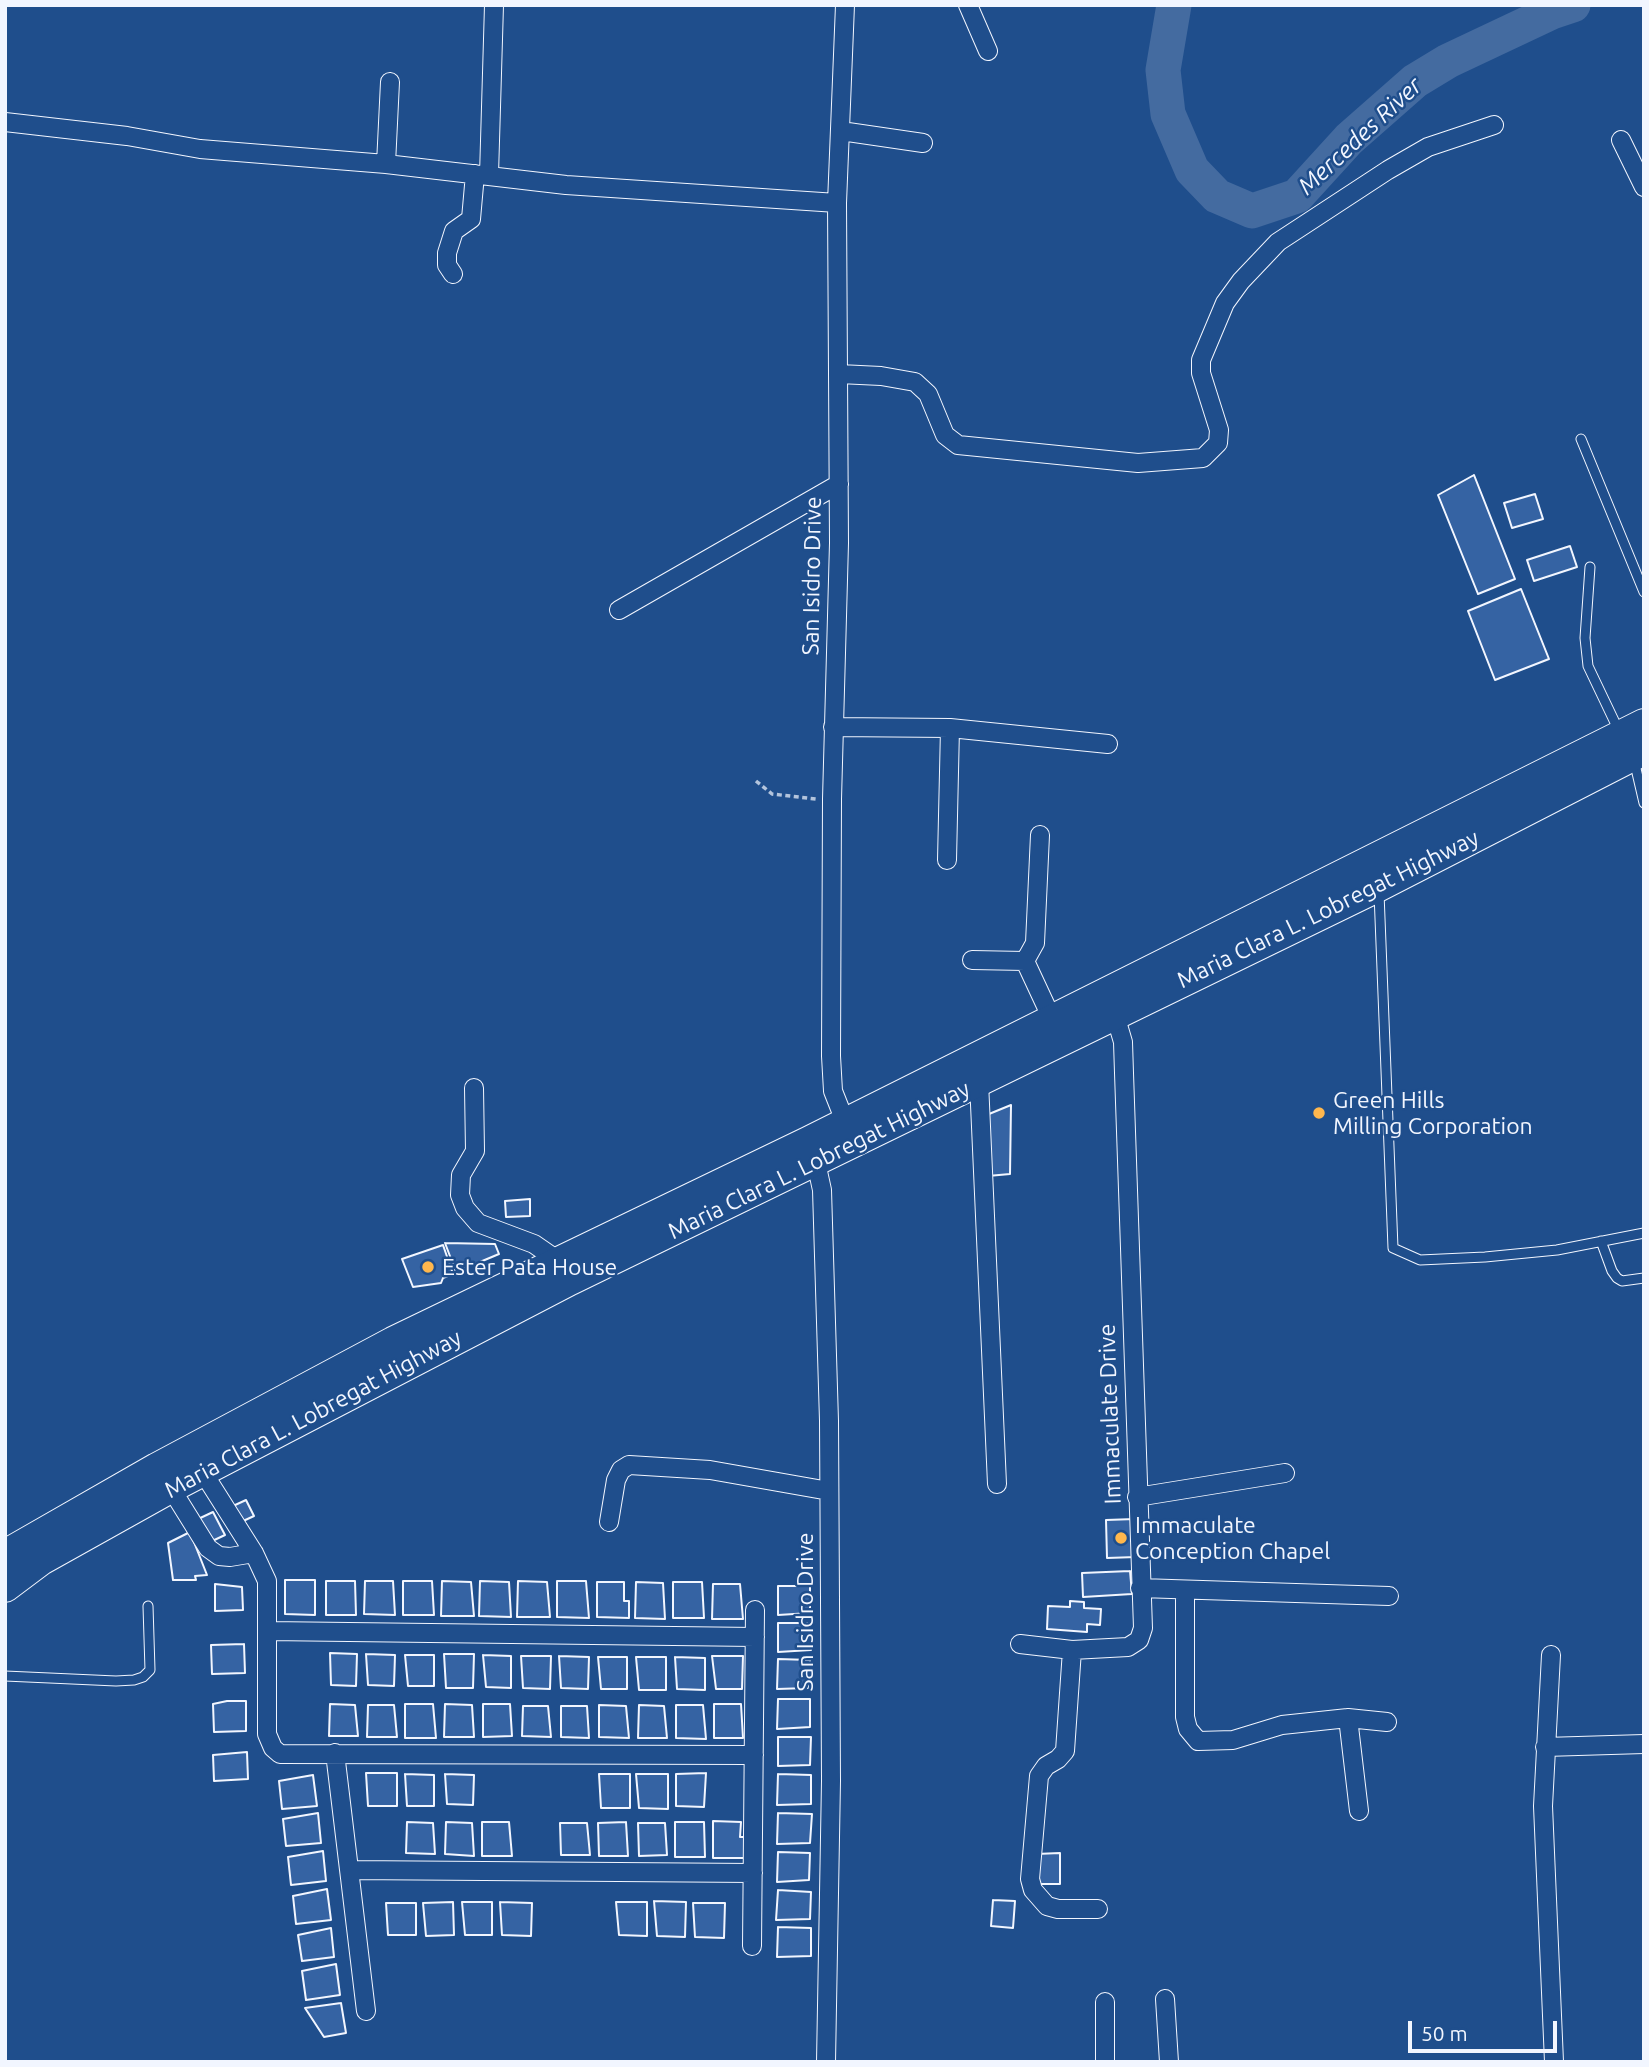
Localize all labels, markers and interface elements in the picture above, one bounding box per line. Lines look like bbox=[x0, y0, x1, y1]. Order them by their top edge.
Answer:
water label: Mercedes River bbox=[1292, 71, 1428, 201]
street label: San Isidro Drive bbox=[797, 496, 827, 656]
street label: Maria Clara L. Lobregat Highway bbox=[1173, 824, 1483, 994]
street label: Maria Clara L. Lobregat Highway bbox=[664, 1075, 974, 1245]
place label: Green Hills Milling Corporation bbox=[1333, 1086, 1533, 1140]
marker: Green Hills Milling Corporation bbox=[1311, 1105, 1327, 1121]
place label: Ester Pata House bbox=[442, 1253, 617, 1281]
marker: Ester Pata House bbox=[420, 1259, 436, 1275]
street label: Immaculate Drive bbox=[1093, 1323, 1127, 1505]
street label: Maria Clara L. Lobregat Highway bbox=[160, 1324, 466, 1504]
place label: Immaculate Conception Chapel bbox=[1135, 1511, 1330, 1565]
marker: Immaculate Conception Chapel bbox=[1113, 1530, 1129, 1546]
street label: San Isidro Drive bbox=[791, 1533, 819, 1691]
scale bar bbox=[1411, 2008, 1560, 2052]
text: 50 m bbox=[1421, 2021, 1468, 2045]

